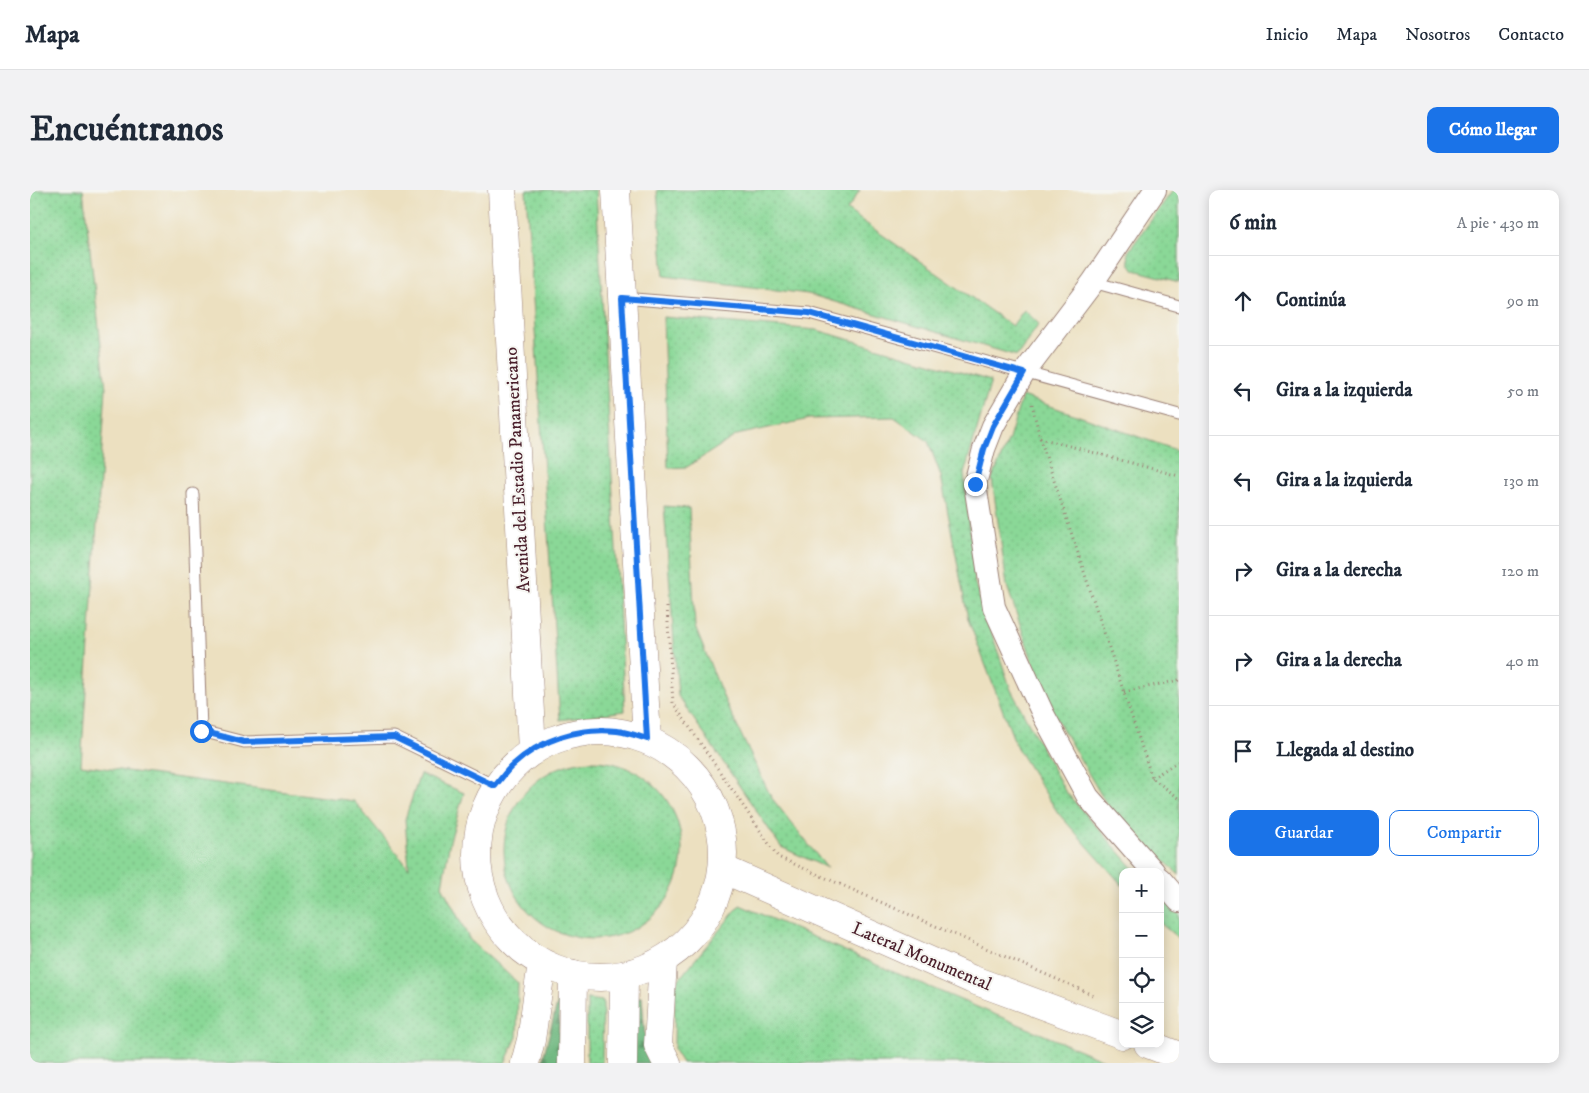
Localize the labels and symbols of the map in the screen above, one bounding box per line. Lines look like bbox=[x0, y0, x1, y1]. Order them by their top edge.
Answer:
street label: Avenida del Estadio Panamericano bbox=[501, 346, 535, 593]
route end bbox=[964, 473, 987, 496]
route start bbox=[190, 720, 213, 743]
street label: Lateral Monumental bbox=[849, 918, 995, 996]

